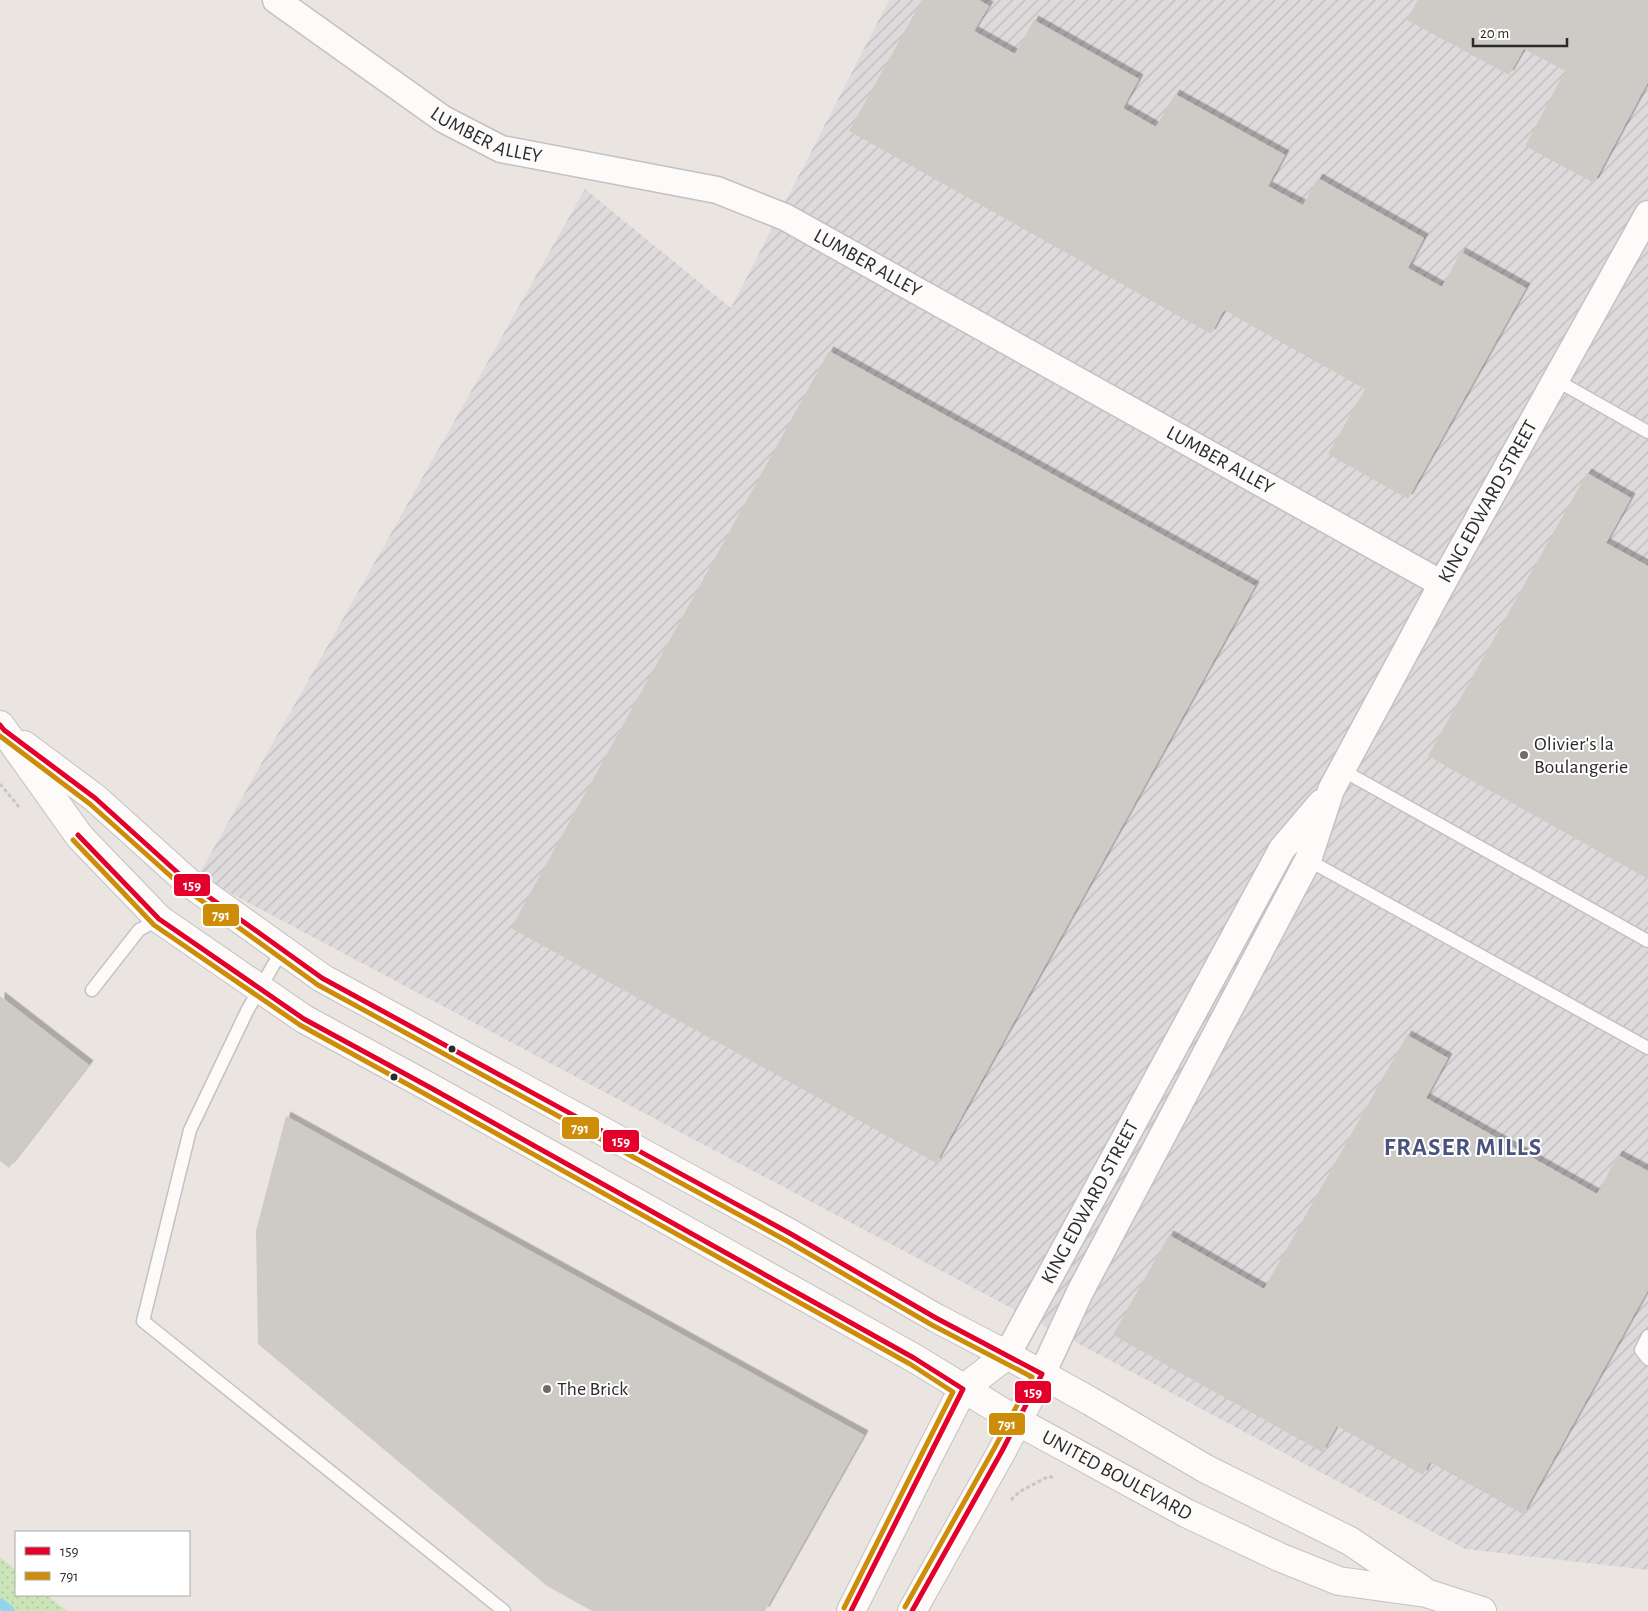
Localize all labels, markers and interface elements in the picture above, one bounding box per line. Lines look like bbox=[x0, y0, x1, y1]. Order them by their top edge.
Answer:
scale bar bbox=[1473, 15, 1567, 47]
text: 20 m bbox=[1480, 26, 1509, 41]
street label: LUMBER ALLEY bbox=[427, 103, 544, 167]
street label: LUMBER ALLEY bbox=[810, 225, 925, 301]
street label: KING EDWARD STREET bbox=[1435, 417, 1541, 586]
street label: LUMBER ALLEY bbox=[1163, 422, 1278, 498]
place label: Olivier's la Boulangerie bbox=[1534, 734, 1628, 777]
marker: Olivier's la Boulangerie bbox=[1518, 749, 1530, 761]
line badge: 159 bbox=[173, 873, 211, 897]
text: 159 bbox=[183, 879, 201, 893]
line badge: 791 bbox=[202, 903, 240, 927]
text: 791 bbox=[212, 909, 230, 923]
unlabelled marker bbox=[447, 1044, 457, 1054]
unlabelled marker bbox=[389, 1072, 399, 1082]
line badge: 791 bbox=[561, 1116, 600, 1140]
street label: KING EDWARD STREET bbox=[1038, 1117, 1143, 1287]
text: 791 bbox=[571, 1122, 589, 1136]
line badge: 159 bbox=[602, 1129, 640, 1153]
text: 159 bbox=[612, 1135, 630, 1149]
district label: FRASER MILLS bbox=[1384, 1135, 1542, 1160]
place label: The Brick bbox=[557, 1379, 628, 1399]
line badge: 159 bbox=[1014, 1380, 1052, 1404]
marker: The Brick bbox=[541, 1383, 553, 1395]
text: 159 bbox=[1024, 1386, 1042, 1400]
line badge: 791 bbox=[988, 1412, 1026, 1436]
text: 791 bbox=[998, 1418, 1016, 1432]
street label: UNITED BOULEVARD bbox=[1039, 1427, 1195, 1524]
legend bbox=[15, 1531, 190, 1596]
text: 159 bbox=[60, 1544, 78, 1559]
text: 791 bbox=[60, 1569, 78, 1584]

